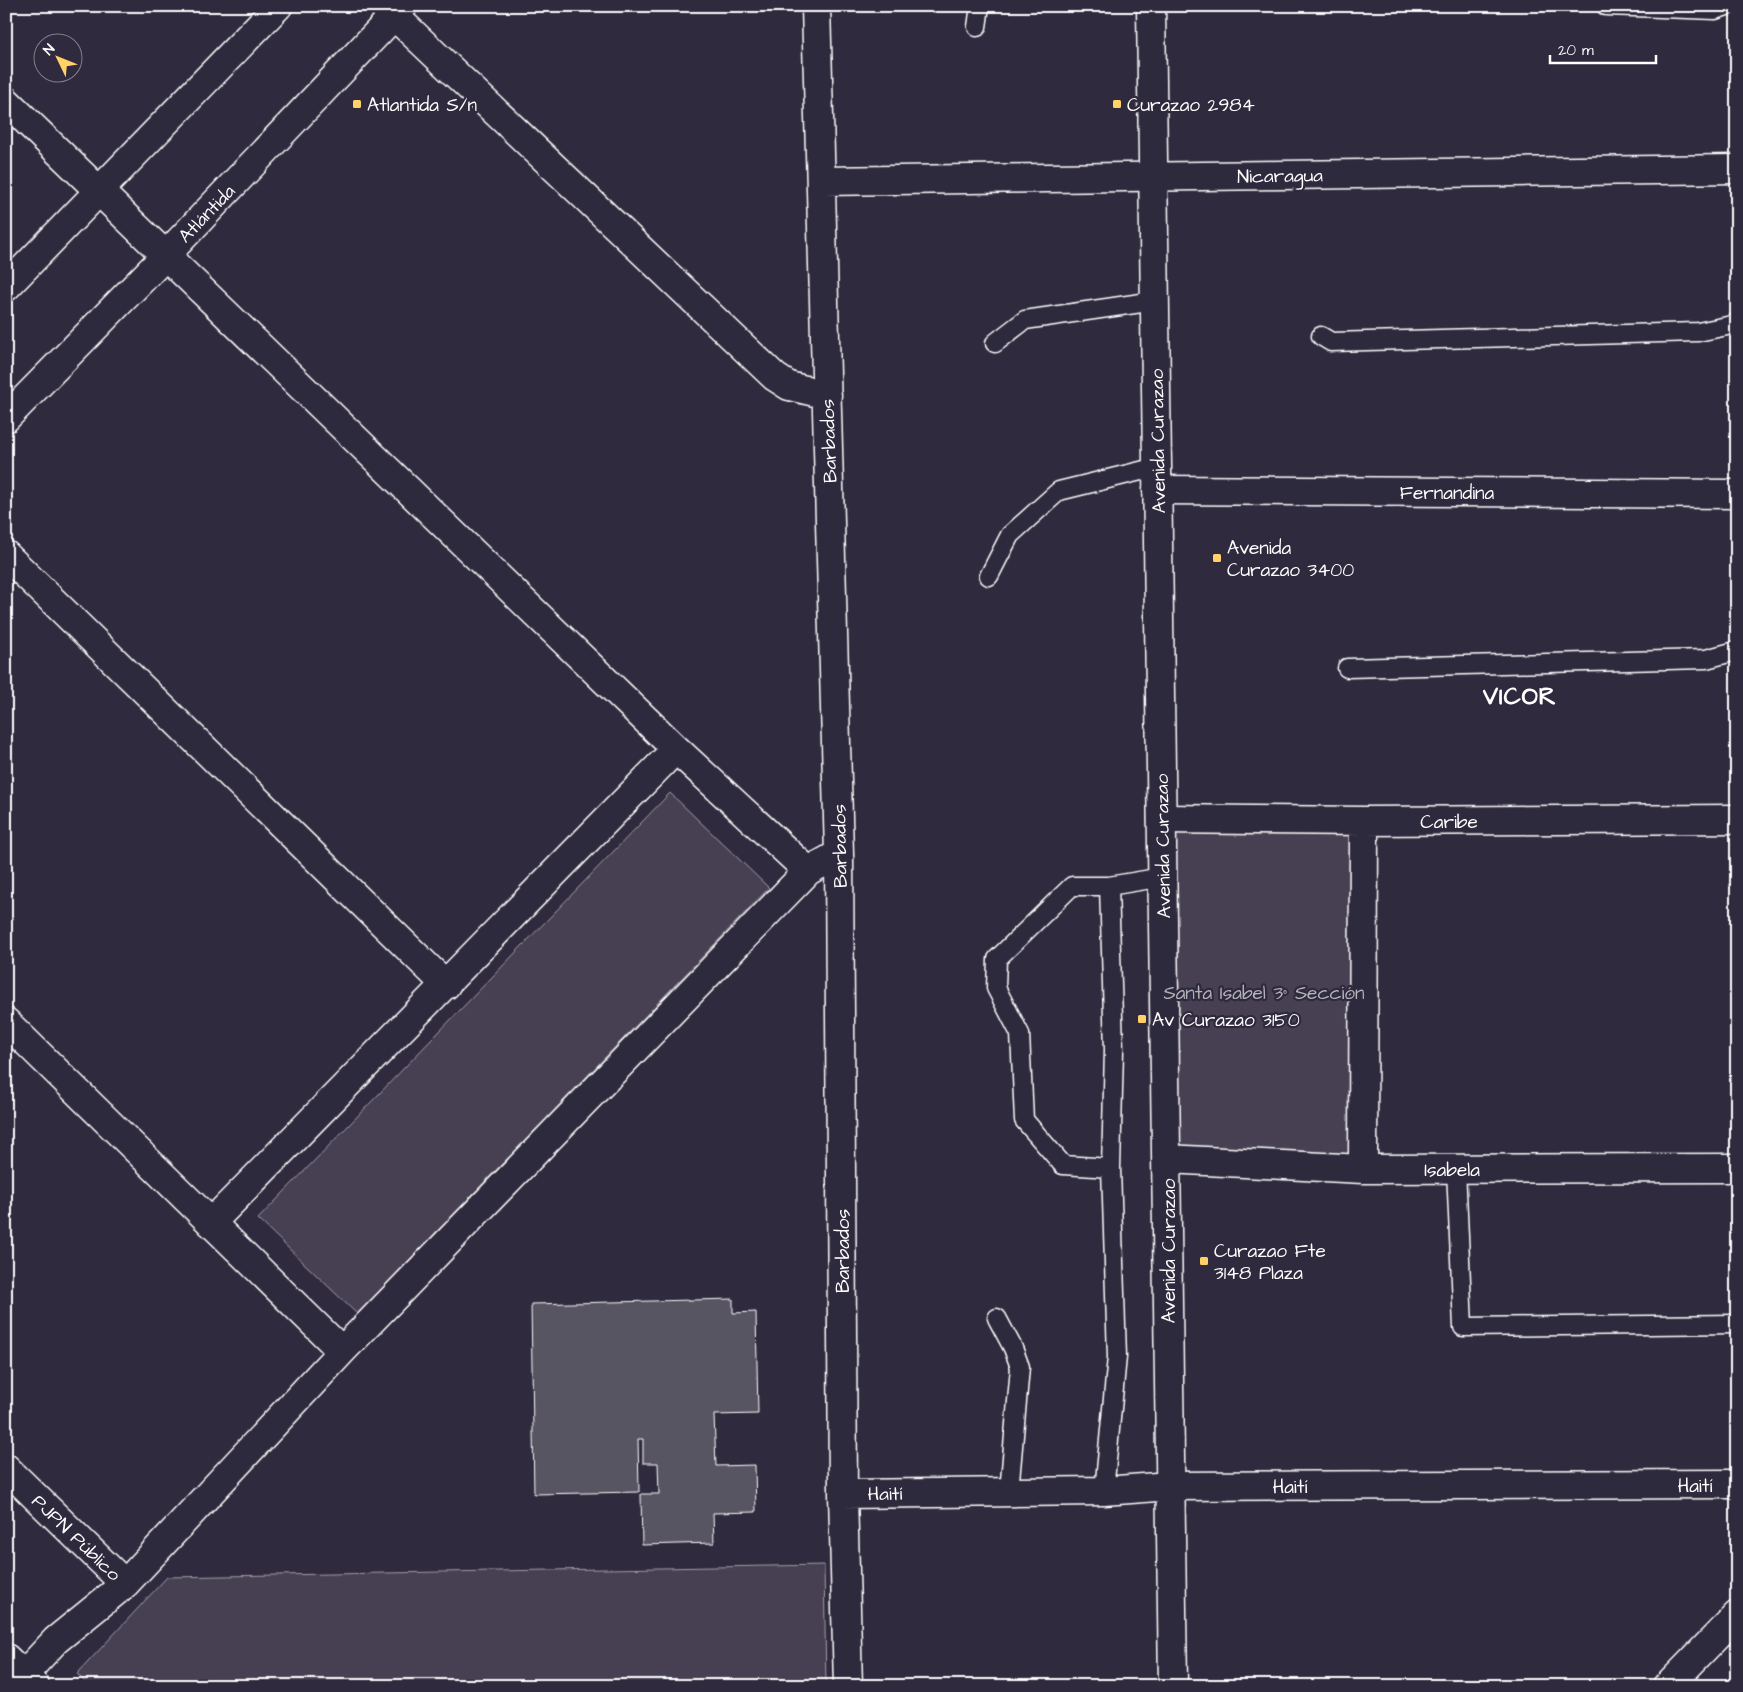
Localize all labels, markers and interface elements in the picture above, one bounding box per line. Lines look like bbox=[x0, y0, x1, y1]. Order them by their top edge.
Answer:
north arrow bbox=[32, 32, 82, 82]
scale bar bbox=[1550, 32, 1657, 64]
text: N bbox=[39, 40, 60, 60]
text: 20 m bbox=[1558, 40, 1594, 61]
place label: Atlantida S/n bbox=[367, 92, 477, 119]
place label: Curazao 2984 bbox=[1127, 92, 1255, 119]
marker: Atlantida S/n bbox=[351, 98, 363, 110]
marker: Curazao 2984 bbox=[1111, 98, 1123, 110]
street label: Nicaragua bbox=[1237, 162, 1323, 192]
street label: Atlántida bbox=[172, 179, 242, 249]
street label: Avenida Curazao bbox=[1144, 368, 1173, 514]
street label: Barbados bbox=[815, 399, 844, 483]
street label: Fernandina bbox=[1400, 480, 1495, 507]
place label: Avenida Curazao 3400 bbox=[1227, 535, 1354, 584]
marker: Avenida Curazao 3400 bbox=[1211, 552, 1223, 564]
district label: VICOR bbox=[1482, 680, 1557, 714]
street label: Avenida Curazao bbox=[1149, 773, 1178, 919]
street label: Barbados bbox=[826, 804, 855, 888]
street label: Caribe bbox=[1420, 809, 1478, 836]
park label: Santa Isabel 3° Sección bbox=[1163, 980, 1365, 1007]
place label: Av Curazao 3150 bbox=[1152, 1007, 1300, 1034]
marker: Av Curazao 3150 bbox=[1136, 1013, 1148, 1025]
street label: Isabela bbox=[1424, 1157, 1480, 1184]
street label: Avenida Curazao bbox=[1156, 1178, 1183, 1323]
street label: Barbados bbox=[830, 1209, 857, 1293]
place label: Curazao Fte 3148 Plaza bbox=[1214, 1238, 1326, 1287]
marker: Curazao Fte 3148 Plaza bbox=[1198, 1255, 1210, 1267]
street label: Haití bbox=[1678, 1473, 1712, 1500]
street label: Haití bbox=[1273, 1474, 1307, 1501]
street label: Haití bbox=[867, 1481, 903, 1508]
street label: PJPN Público bbox=[25, 1488, 127, 1588]

